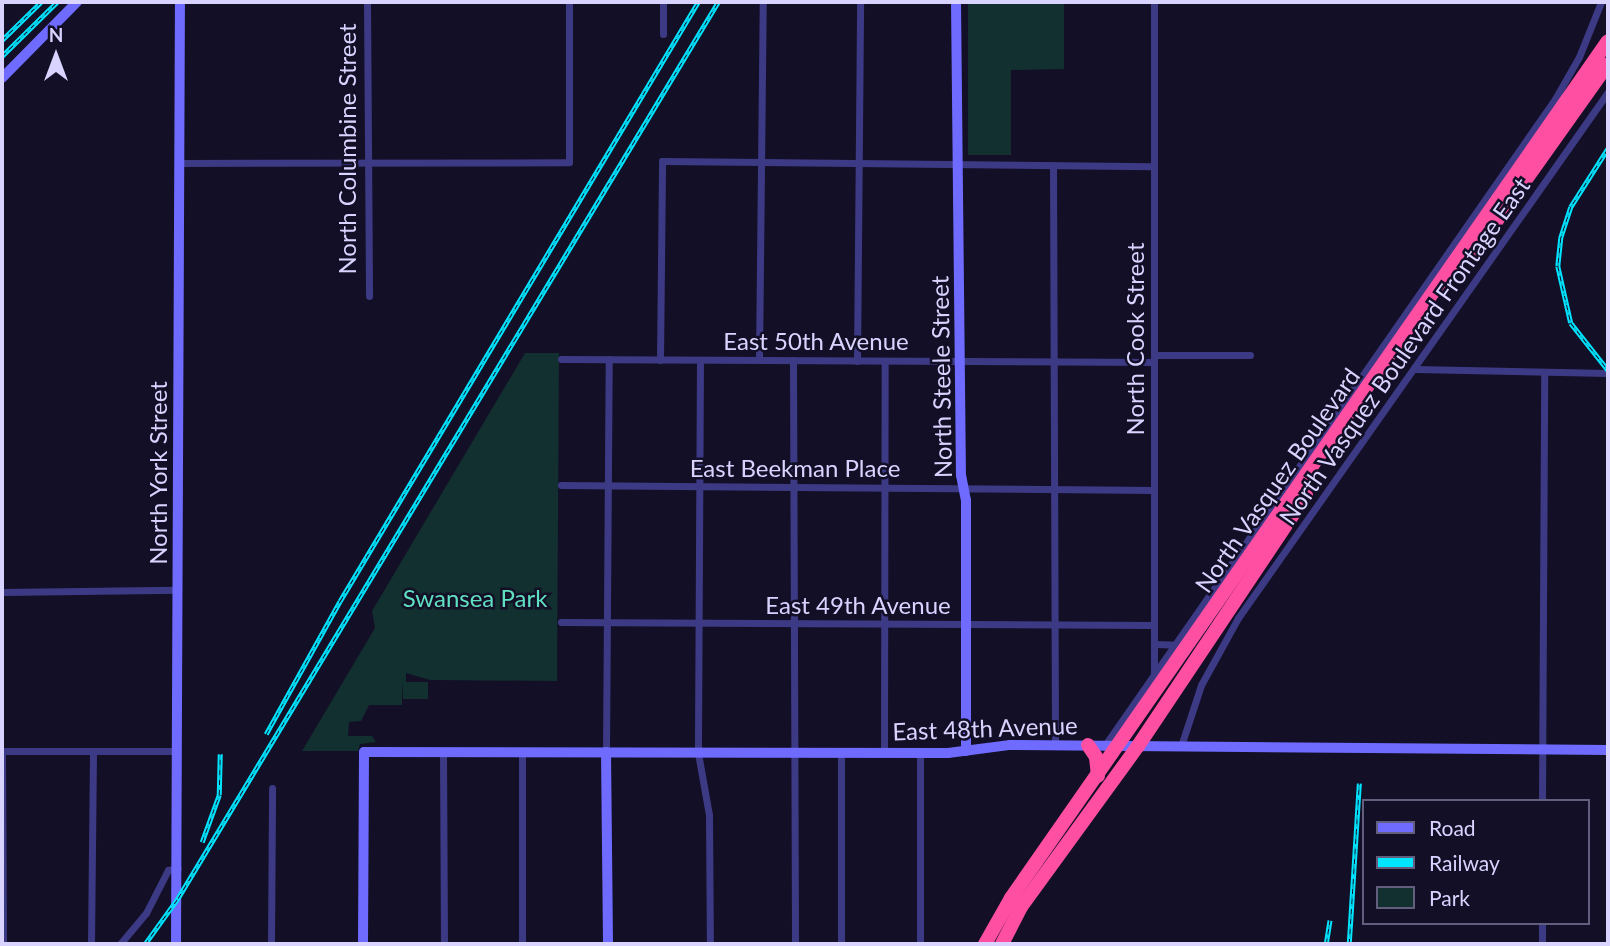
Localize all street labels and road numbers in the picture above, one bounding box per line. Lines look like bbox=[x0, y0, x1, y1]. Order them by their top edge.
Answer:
street label: North Columbine Street bbox=[333, 23, 361, 275]
street label: North Vasquez Boulevard Frontage East bbox=[1272, 172, 1536, 530]
street label: North Cook Street bbox=[1121, 243, 1149, 435]
street label: North Steele Street bbox=[925, 276, 957, 478]
street label: East 50th Avenue bbox=[723, 327, 909, 355]
street label: North Vasquez Boulevard bbox=[1188, 362, 1366, 598]
street label: North York Street bbox=[144, 381, 172, 565]
street label: East Beekman Place bbox=[690, 454, 900, 482]
street label: East 49th Avenue bbox=[765, 591, 951, 619]
street label: East 48th Avenue bbox=[891, 710, 1079, 746]

